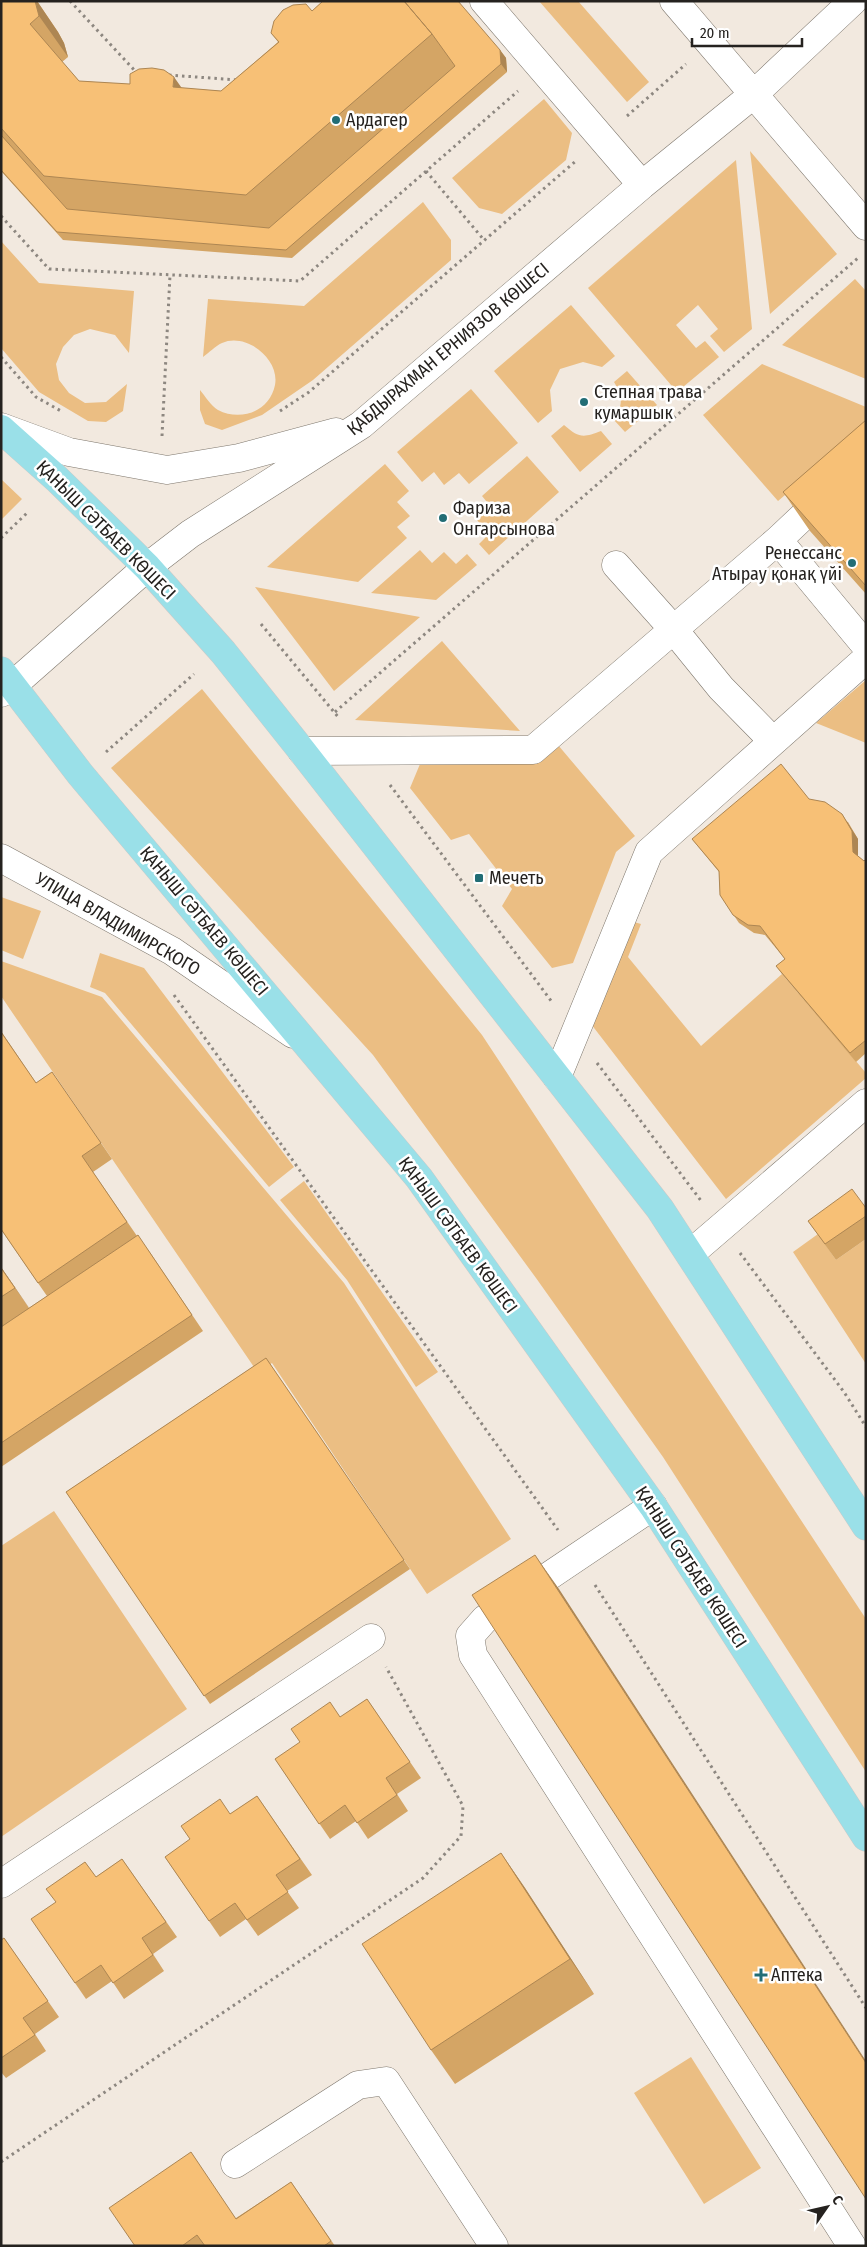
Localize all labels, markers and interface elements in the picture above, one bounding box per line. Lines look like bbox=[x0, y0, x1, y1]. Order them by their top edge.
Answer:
scale bar bbox=[692, 15, 802, 47]
text: 20 m bbox=[700, 24, 730, 42]
place label: Ардагер bbox=[346, 109, 408, 131]
marker: Ардагер bbox=[330, 114, 342, 126]
street label: ҚАБДЫРАХМАН ЕРНИЯЗОВ КӨШЕСІ bbox=[343, 258, 553, 440]
place label: Степная трава кумаршык bbox=[594, 381, 703, 424]
marker: Степная трава кумаршык bbox=[578, 396, 590, 408]
street label: ҚАНЫШ СӘТБАЕВ КӨШЕСІ bbox=[32, 456, 180, 604]
place label: Фариза Онгарсынова bbox=[453, 497, 555, 540]
marker: Фариза Онгарсынова bbox=[437, 512, 449, 524]
place label: Ренессанс Атырау қонақ үйі bbox=[712, 542, 842, 585]
marker: Ренессанс Атырау қонақ үйі bbox=[846, 557, 858, 569]
street label: ҚАНЫШ СӘТБАЕВ КӨШЕСІ bbox=[135, 842, 273, 1000]
street label: УЛИЦА ВЛАДИМИРСКОГО bbox=[31, 867, 204, 980]
place label: Мечеть bbox=[489, 867, 544, 889]
marker: Мечеть bbox=[473, 872, 485, 884]
street label: ҚАНЫШ СӘТБАЕВ КӨШЕСІ bbox=[394, 1152, 522, 1318]
street label: ҚАНЫШ СӘТБАЕВ КӨШЕСІ bbox=[631, 1482, 751, 1652]
place label: Аптека bbox=[771, 1964, 823, 1986]
marker: Аптека bbox=[755, 1969, 767, 1981]
north arrow bbox=[802, 2182, 852, 2232]
text: С bbox=[828, 2192, 847, 2208]

